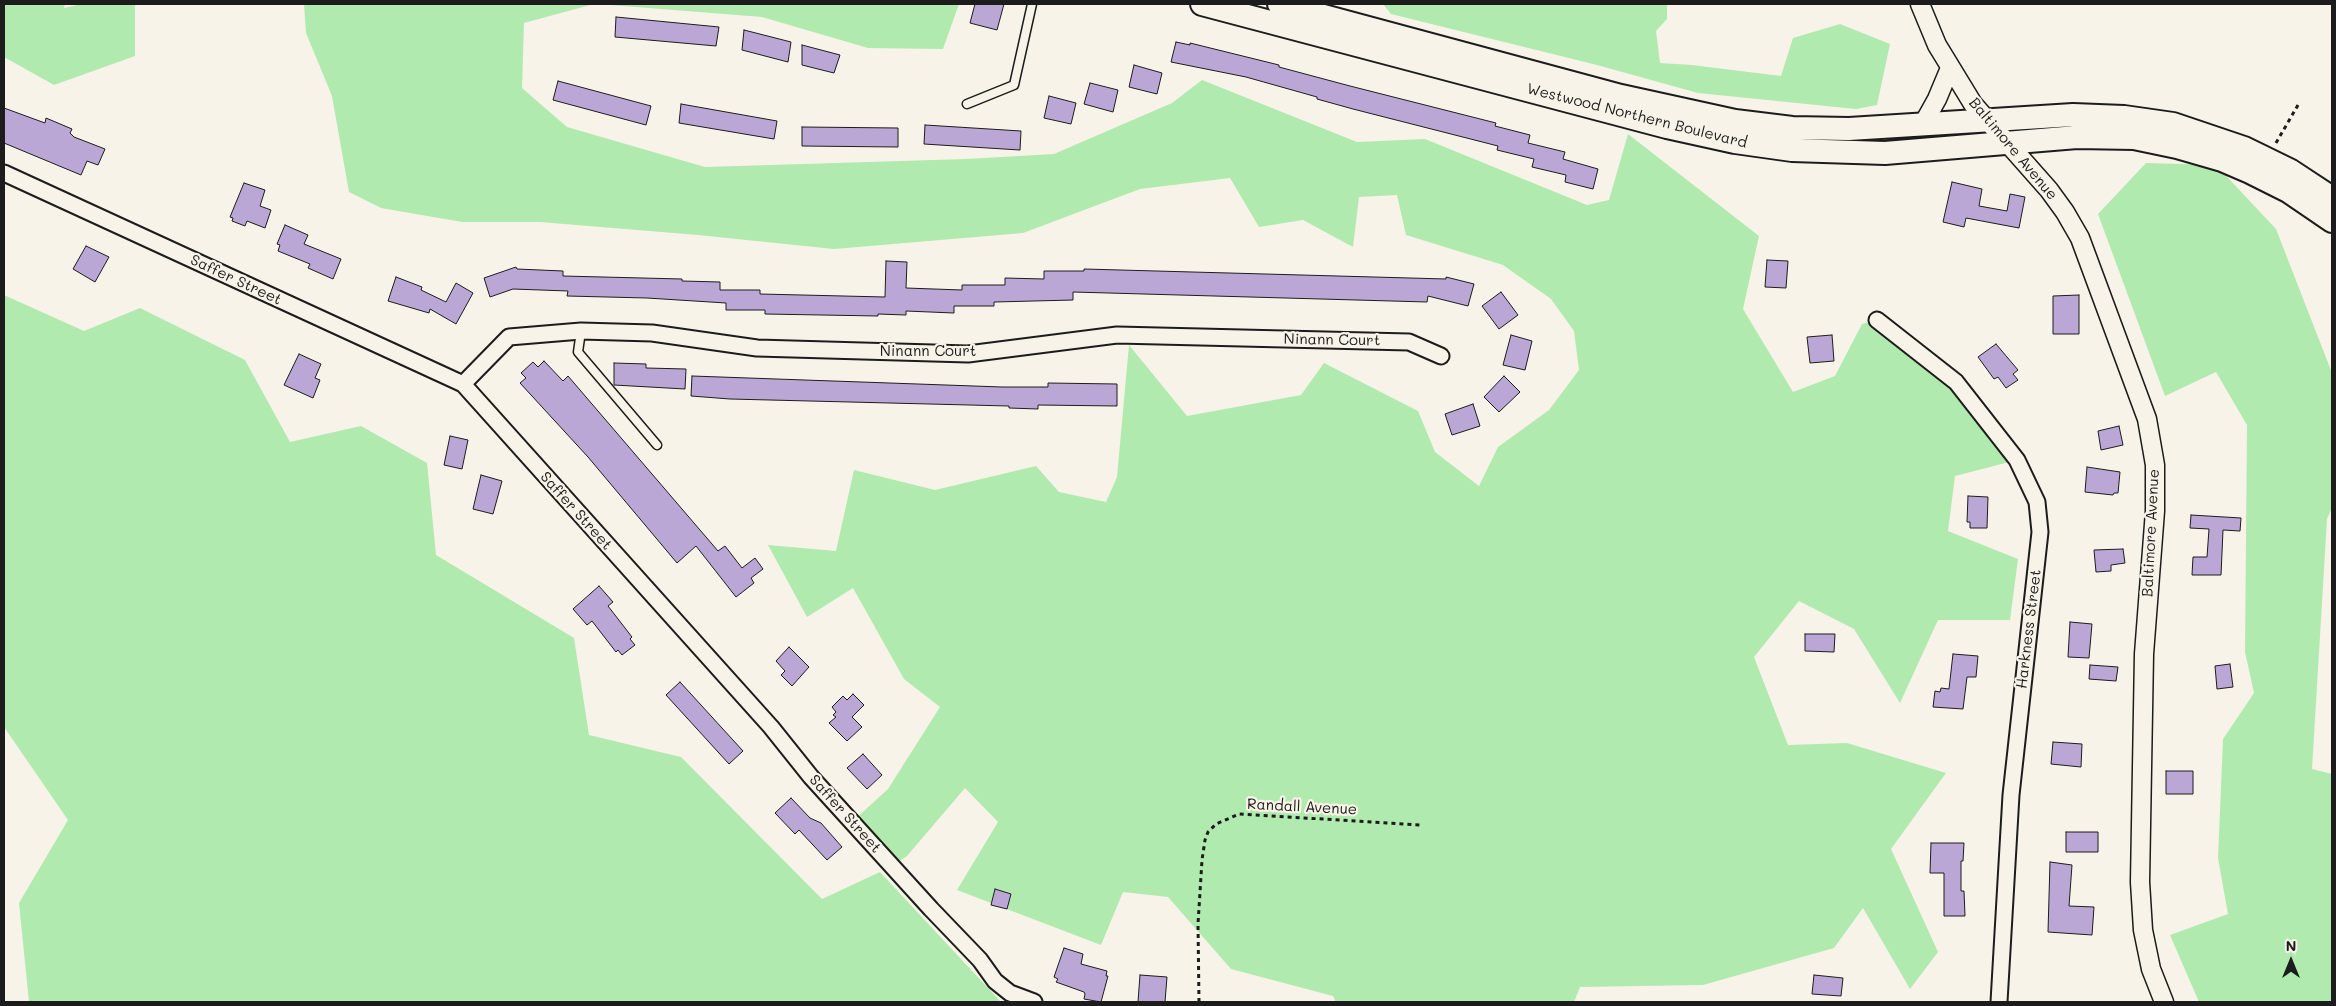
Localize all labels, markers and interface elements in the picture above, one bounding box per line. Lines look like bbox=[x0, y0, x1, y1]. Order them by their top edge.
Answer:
street label: Westwood Northern Boulevard bbox=[1525, 80, 1749, 152]
street label: Baltimore Avenue bbox=[1965, 94, 2061, 204]
street label: Saffer Street bbox=[187, 251, 285, 309]
street label: Ninann Court bbox=[1284, 330, 1380, 350]
street label: Ninann Court bbox=[880, 342, 976, 360]
street label: Saffer Street bbox=[536, 468, 616, 554]
street label: Baltimore Avenue bbox=[2139, 469, 2163, 597]
street label: Harkness Street bbox=[2013, 568, 2045, 690]
street label: Saffer Street bbox=[805, 771, 885, 857]
street label: Randall Avenue bbox=[1246, 795, 1358, 819]
north arrow bbox=[2266, 936, 2316, 986]
text: N bbox=[2286, 936, 2296, 955]

